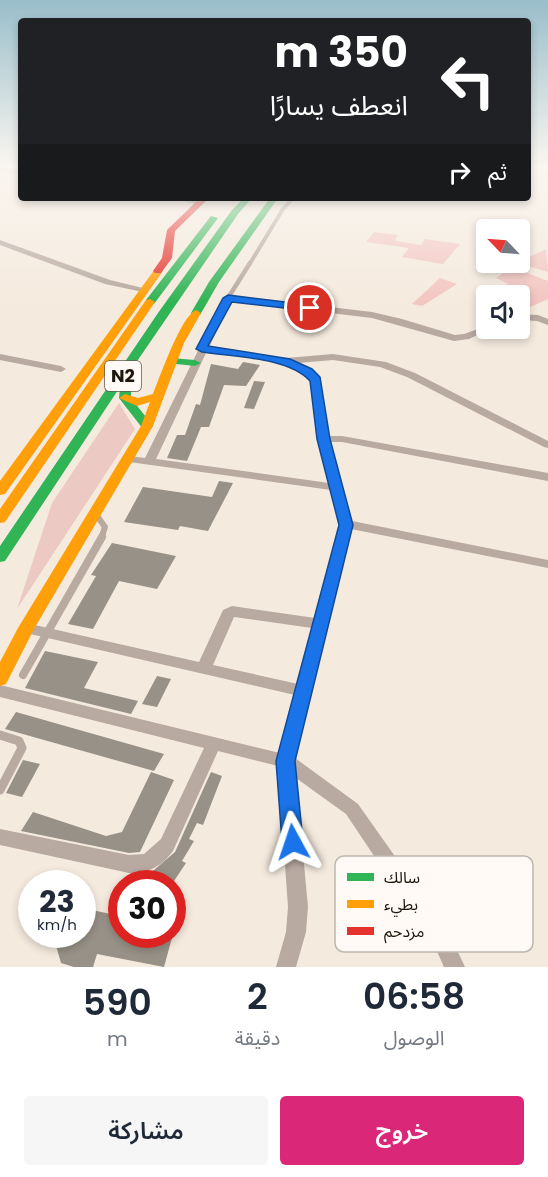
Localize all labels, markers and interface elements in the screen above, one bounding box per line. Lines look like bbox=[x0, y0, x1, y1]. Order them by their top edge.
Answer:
text: 350 m bbox=[275, 23, 408, 82]
icon: left bbox=[429, 42, 507, 120]
text: انعطف يسارًا bbox=[270, 87, 408, 124]
icon: right bbox=[443, 156, 476, 189]
text: ثم bbox=[488, 157, 507, 188]
north arrow bbox=[476, 219, 530, 273]
map controls bbox=[476, 219, 530, 339]
pin bbox=[284, 282, 335, 333]
button: sound bbox=[476, 285, 530, 339]
icon: arrive bbox=[293, 291, 326, 324]
road number: N2 bbox=[105, 361, 141, 391]
position arrow bbox=[261, 810, 325, 874]
legend bbox=[335, 856, 533, 952]
text: سالك bbox=[384, 866, 420, 889]
speed limit sign: 30 bbox=[108, 870, 186, 948]
text: 23 bbox=[39, 880, 75, 923]
text: بطيء bbox=[384, 893, 418, 917]
text: km/h bbox=[37, 914, 77, 935]
text: مزدحم bbox=[384, 920, 424, 944]
text: 2 bbox=[247, 971, 268, 1022]
text: 06:58 bbox=[363, 971, 465, 1022]
text: 590 bbox=[83, 977, 152, 1028]
text: دقيقة bbox=[235, 1024, 280, 1052]
text: الوصول bbox=[384, 1024, 445, 1052]
text: m bbox=[107, 1025, 128, 1053]
button: مشاركة bbox=[24, 1096, 268, 1165]
button: خروج bbox=[280, 1096, 524, 1165]

